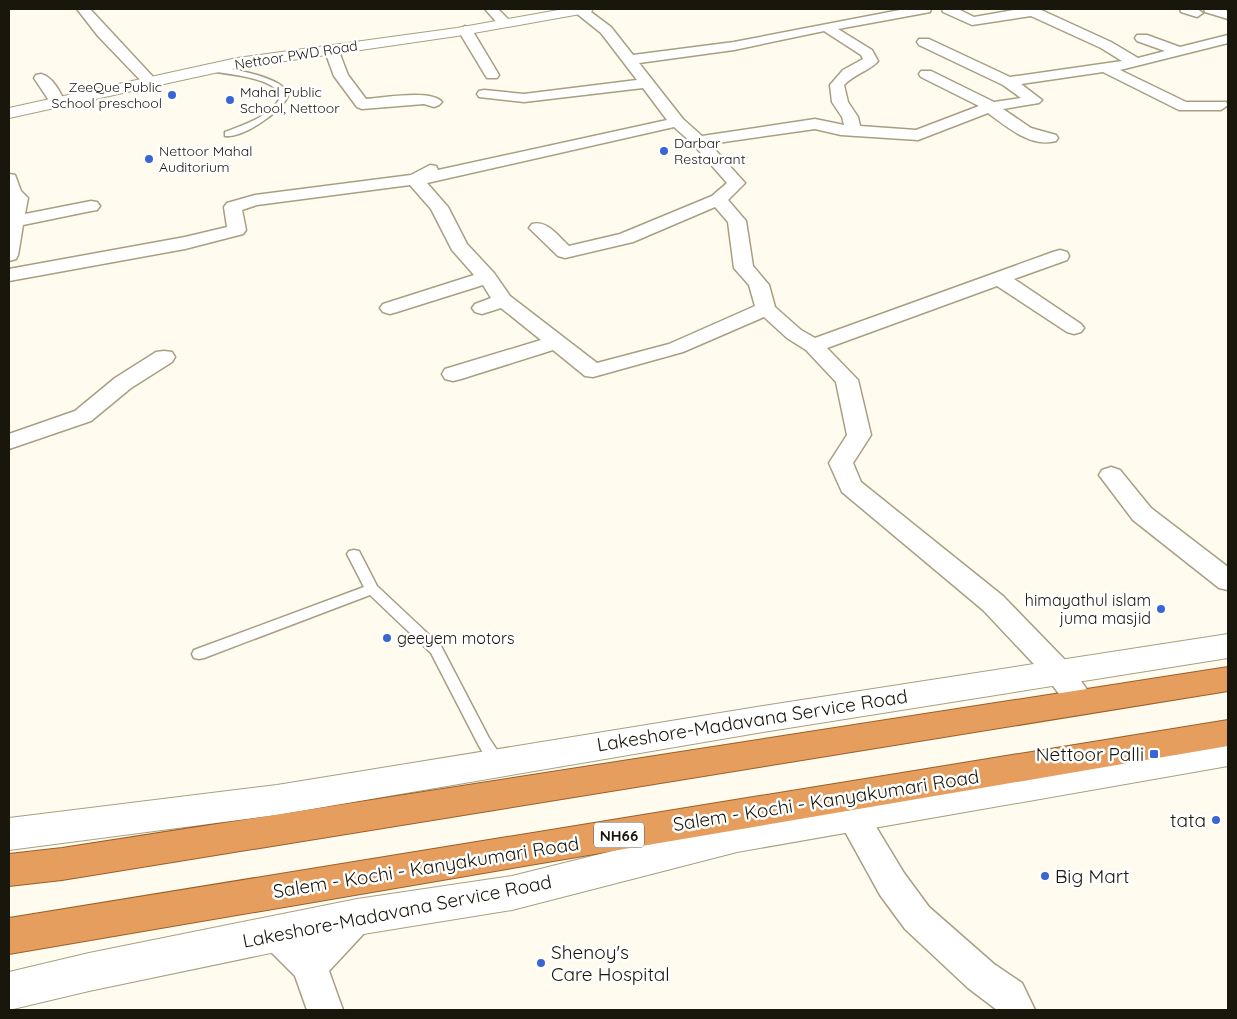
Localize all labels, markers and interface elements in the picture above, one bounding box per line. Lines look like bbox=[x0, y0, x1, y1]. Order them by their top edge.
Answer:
street label: Nettoor PWD Road bbox=[233, 36, 359, 74]
place label: ZeeQue Public School preschool bbox=[52, 78, 162, 112]
place label: Mahal Public School, Nettoor bbox=[240, 83, 340, 117]
marker: ZeeQue Public School preschool bbox=[166, 89, 178, 101]
marker: Mahal Public School, Nettoor bbox=[224, 94, 236, 106]
place label: Darbar Restaurant bbox=[674, 134, 746, 168]
place label: Nettoor Mahal Auditorium bbox=[159, 142, 252, 176]
marker: Darbar Restaurant bbox=[658, 145, 670, 157]
marker: Nettoor Mahal Auditorium bbox=[143, 153, 155, 165]
place label: himayathul islam juma masjid bbox=[1025, 590, 1151, 628]
marker: himayathul islam juma masjid bbox=[1155, 603, 1167, 615]
place label: geeyem motors bbox=[397, 628, 515, 648]
marker: geeyem motors bbox=[381, 632, 393, 644]
street label: Lakeshore-Madavana Service Road bbox=[595, 684, 909, 756]
place label: Nettoor Palli bbox=[1036, 742, 1144, 766]
marker: Nettoor Palli bbox=[1148, 748, 1160, 760]
street label: Salem - Kochi - Kanyakumari Road bbox=[671, 764, 981, 836]
place label: tata bbox=[1170, 808, 1206, 832]
marker: tata bbox=[1210, 814, 1222, 826]
road number: NH66 bbox=[594, 822, 644, 848]
street label: Salem - Kochi - Kanyakumari Road bbox=[271, 831, 581, 903]
place label: Big Mart bbox=[1055, 864, 1129, 888]
street label: Lakeshore-Madavana Service Road bbox=[240, 869, 554, 953]
marker: Big Mart bbox=[1039, 870, 1051, 882]
place label: Shenoy's Care Hospital bbox=[551, 940, 670, 986]
marker: Shenoy's Care Hospital bbox=[535, 957, 547, 969]

